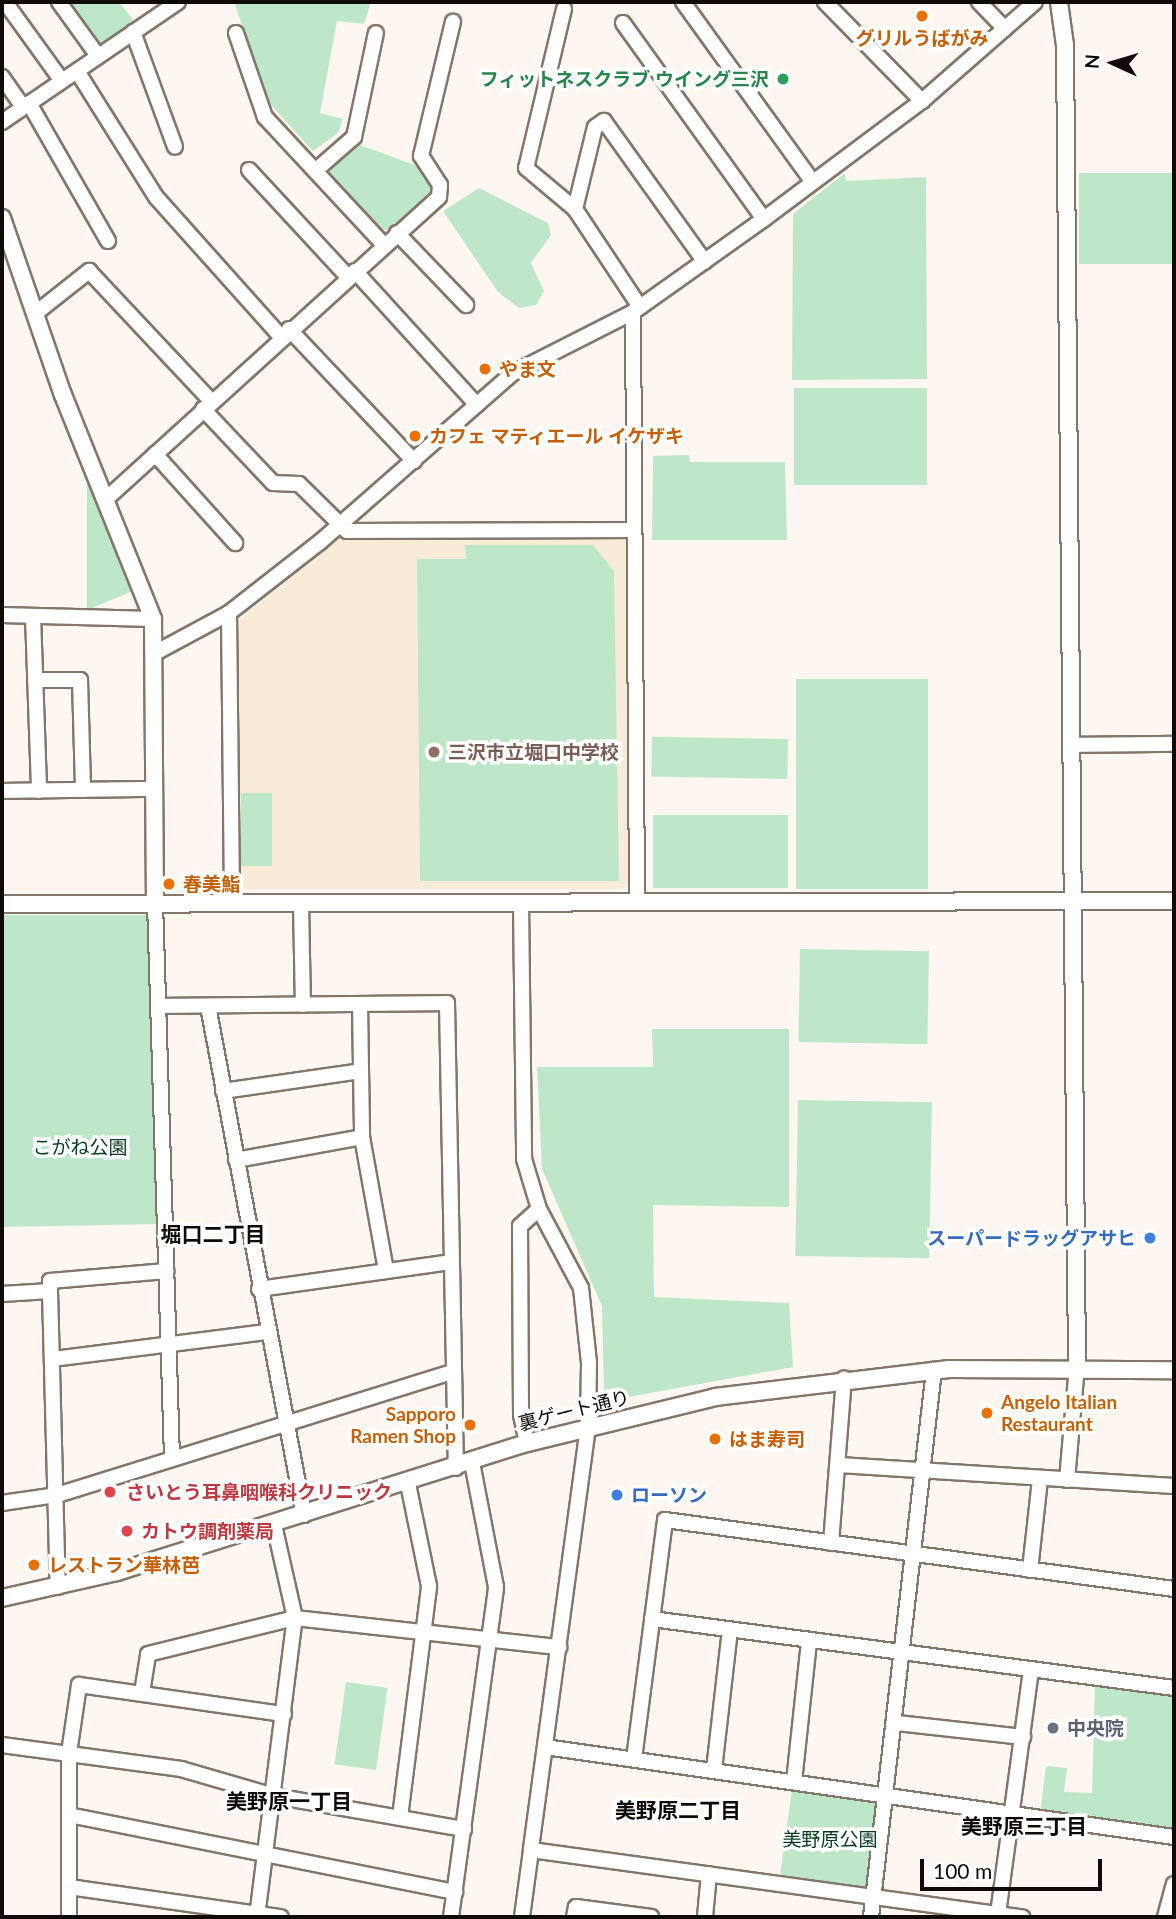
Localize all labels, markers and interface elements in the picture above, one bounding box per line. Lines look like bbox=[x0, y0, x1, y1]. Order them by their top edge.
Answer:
marker: グリルうばがみ bbox=[914, 8, 930, 24]
place label: グリルうばがみ bbox=[856, 27, 988, 49]
north arrow bbox=[1078, 28, 1148, 98]
text: N bbox=[1080, 53, 1104, 70]
place label: フィットネスクラブ ウイング三沢 bbox=[479, 68, 769, 90]
marker: フィットネスクラブ ウイング三沢 bbox=[775, 71, 791, 87]
place label: やま文 bbox=[499, 358, 556, 380]
marker: やま文 bbox=[477, 361, 493, 377]
place label: カフェ マティエール イケザキ bbox=[429, 425, 685, 447]
marker: カフェ マティエール イケザキ bbox=[407, 428, 423, 444]
place label: 三沢市立堀口中学校 bbox=[448, 741, 619, 763]
marker: 三沢市立堀口中学校 bbox=[426, 744, 442, 760]
place label: 春美鮨 bbox=[183, 873, 240, 895]
marker: 春美鮨 bbox=[161, 876, 177, 892]
park label: こがね公園 bbox=[33, 1136, 127, 1158]
district label: 堀口二丁目 bbox=[161, 1221, 265, 1247]
place label: スーパードラッグアサヒ bbox=[927, 1227, 1136, 1249]
marker: スーパードラッグアサヒ bbox=[1142, 1230, 1158, 1246]
street label: 裏ゲート通り bbox=[516, 1385, 632, 1435]
place label: Angelo Italian Restaurant bbox=[1001, 1391, 1117, 1435]
place label: Sapporo Ramen Shop bbox=[350, 1403, 456, 1447]
marker: Angelo Italian Restaurant bbox=[979, 1405, 995, 1421]
marker: Sapporo Ramen Shop bbox=[462, 1417, 478, 1433]
place label: はま寿司 bbox=[729, 1428, 805, 1450]
marker: はま寿司 bbox=[707, 1431, 723, 1447]
place label: さいとう耳鼻咽喉科クリニック bbox=[126, 1481, 392, 1503]
marker: さいとう耳鼻咽喉科クリニック bbox=[100, 1482, 120, 1502]
place label: ローソン bbox=[631, 1484, 707, 1506]
marker: ローソン bbox=[609, 1487, 625, 1503]
place label: カトウ調剤薬局 bbox=[141, 1520, 274, 1542]
marker: カトウ調剤薬局 bbox=[119, 1523, 135, 1539]
place label: レストラン華林芭 bbox=[48, 1554, 200, 1576]
marker: レストラン華林芭 bbox=[26, 1557, 42, 1573]
place label: 中央院 bbox=[1067, 1717, 1124, 1739]
marker: 中央院 bbox=[1045, 1720, 1061, 1736]
district label: 美野原一丁目 bbox=[226, 1788, 352, 1814]
district label: 美野原二丁目 bbox=[615, 1797, 741, 1823]
district label: 美野原三丁目 bbox=[961, 1813, 1087, 1839]
park label: 美野原公園 bbox=[783, 1828, 877, 1850]
scale bar bbox=[924, 1846, 1106, 1890]
text: 100 m bbox=[933, 1858, 992, 1883]

